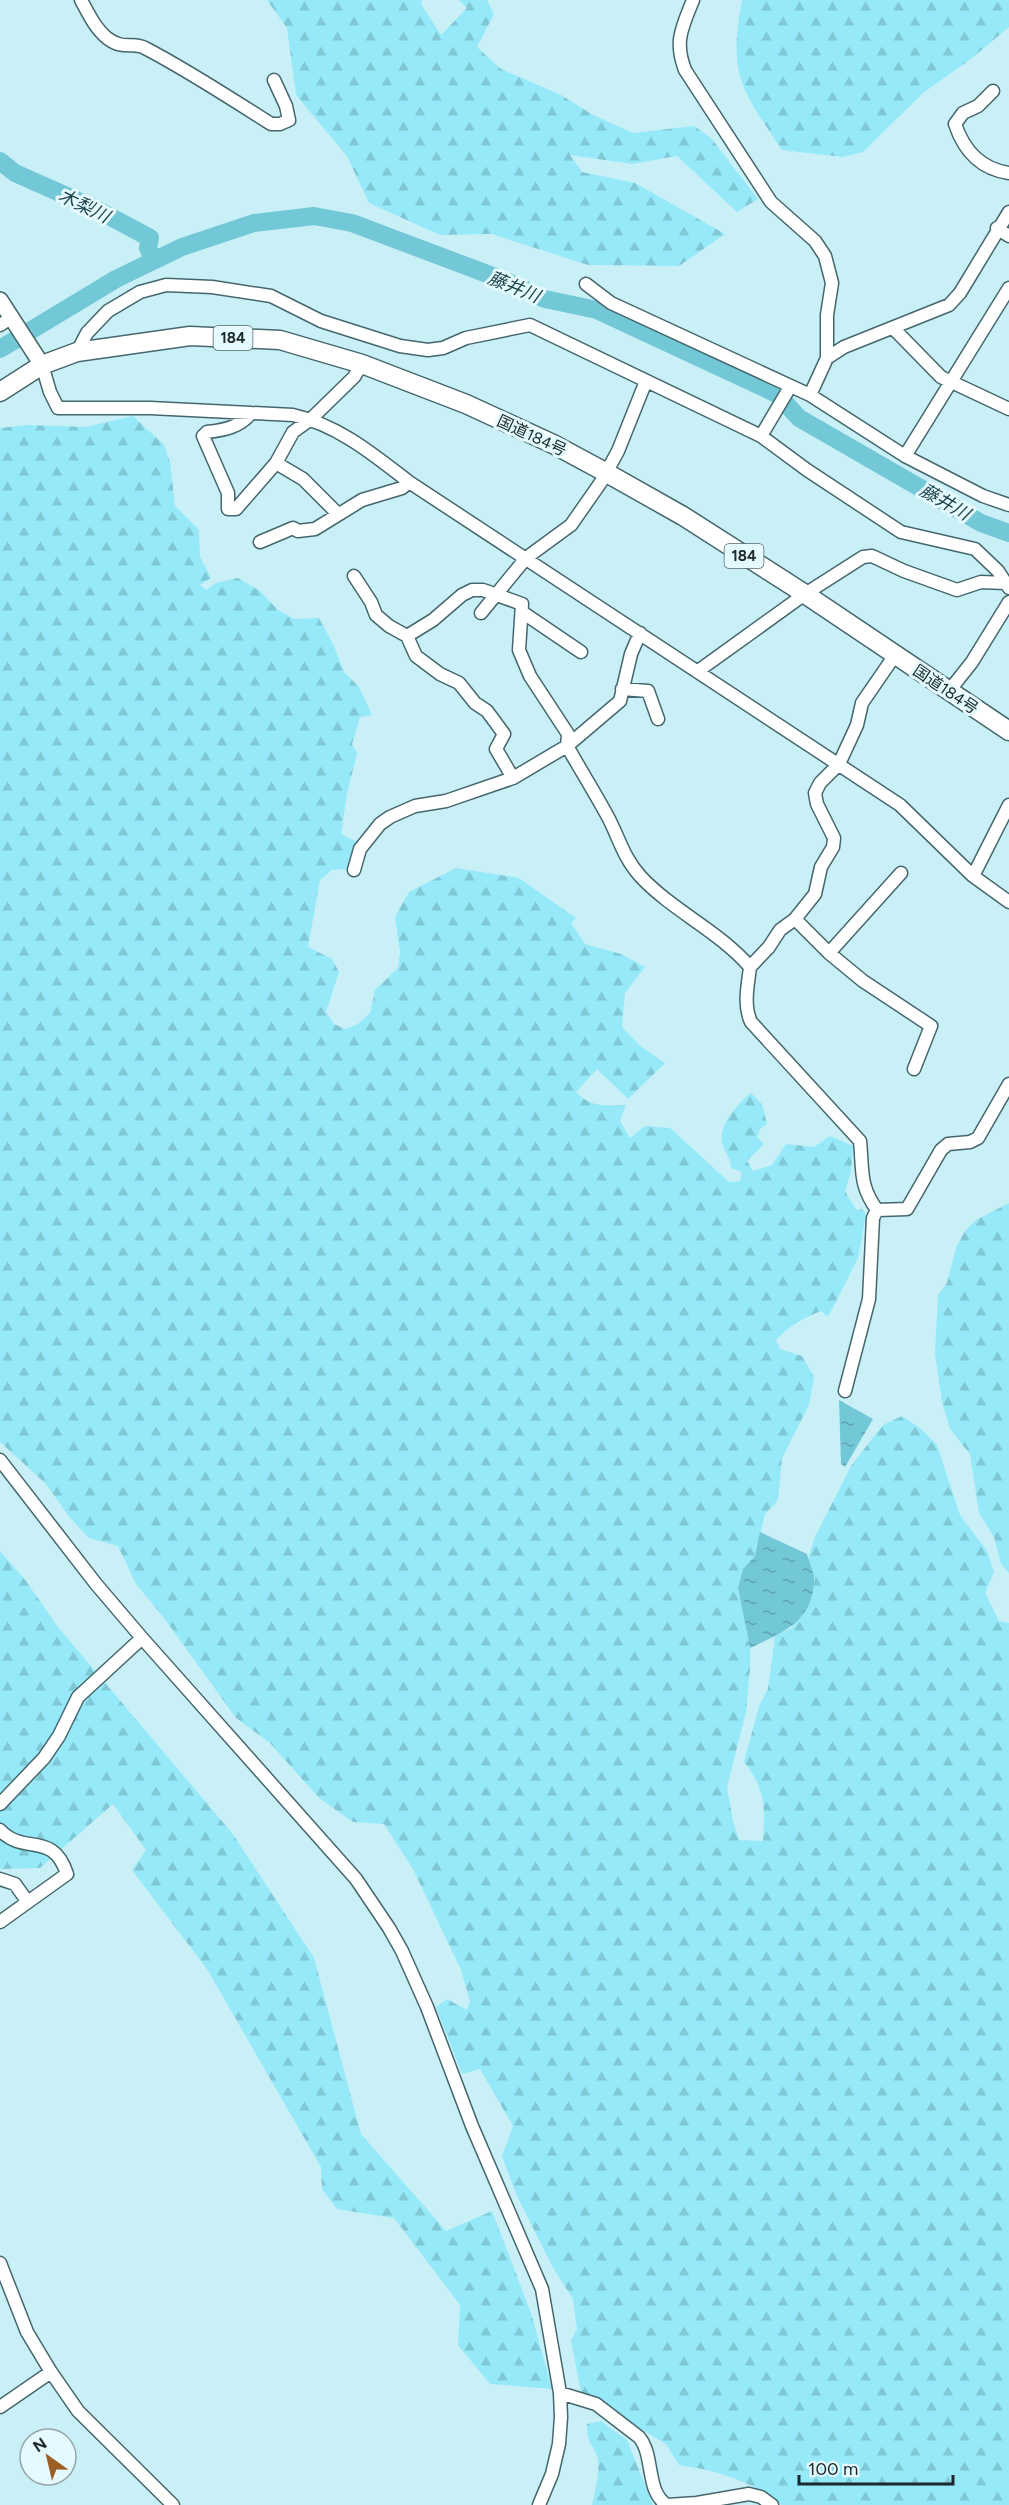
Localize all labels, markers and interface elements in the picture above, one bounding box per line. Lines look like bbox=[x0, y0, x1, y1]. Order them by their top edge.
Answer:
water label: 木梨川 bbox=[55, 184, 115, 229]
water label: 藤井川 bbox=[485, 267, 545, 308]
road number: 184 bbox=[214, 326, 252, 350]
street label: 国道184号 bbox=[494, 411, 570, 460]
water label: 藤井川 bbox=[916, 479, 976, 526]
road number: 184 bbox=[724, 544, 764, 568]
street label: 国道184号 bbox=[910, 661, 982, 718]
north arrow bbox=[18, 2427, 78, 2487]
text: N bbox=[29, 2434, 50, 2456]
scale bar bbox=[799, 2448, 954, 2486]
text: 100 m bbox=[808, 2458, 858, 2480]

